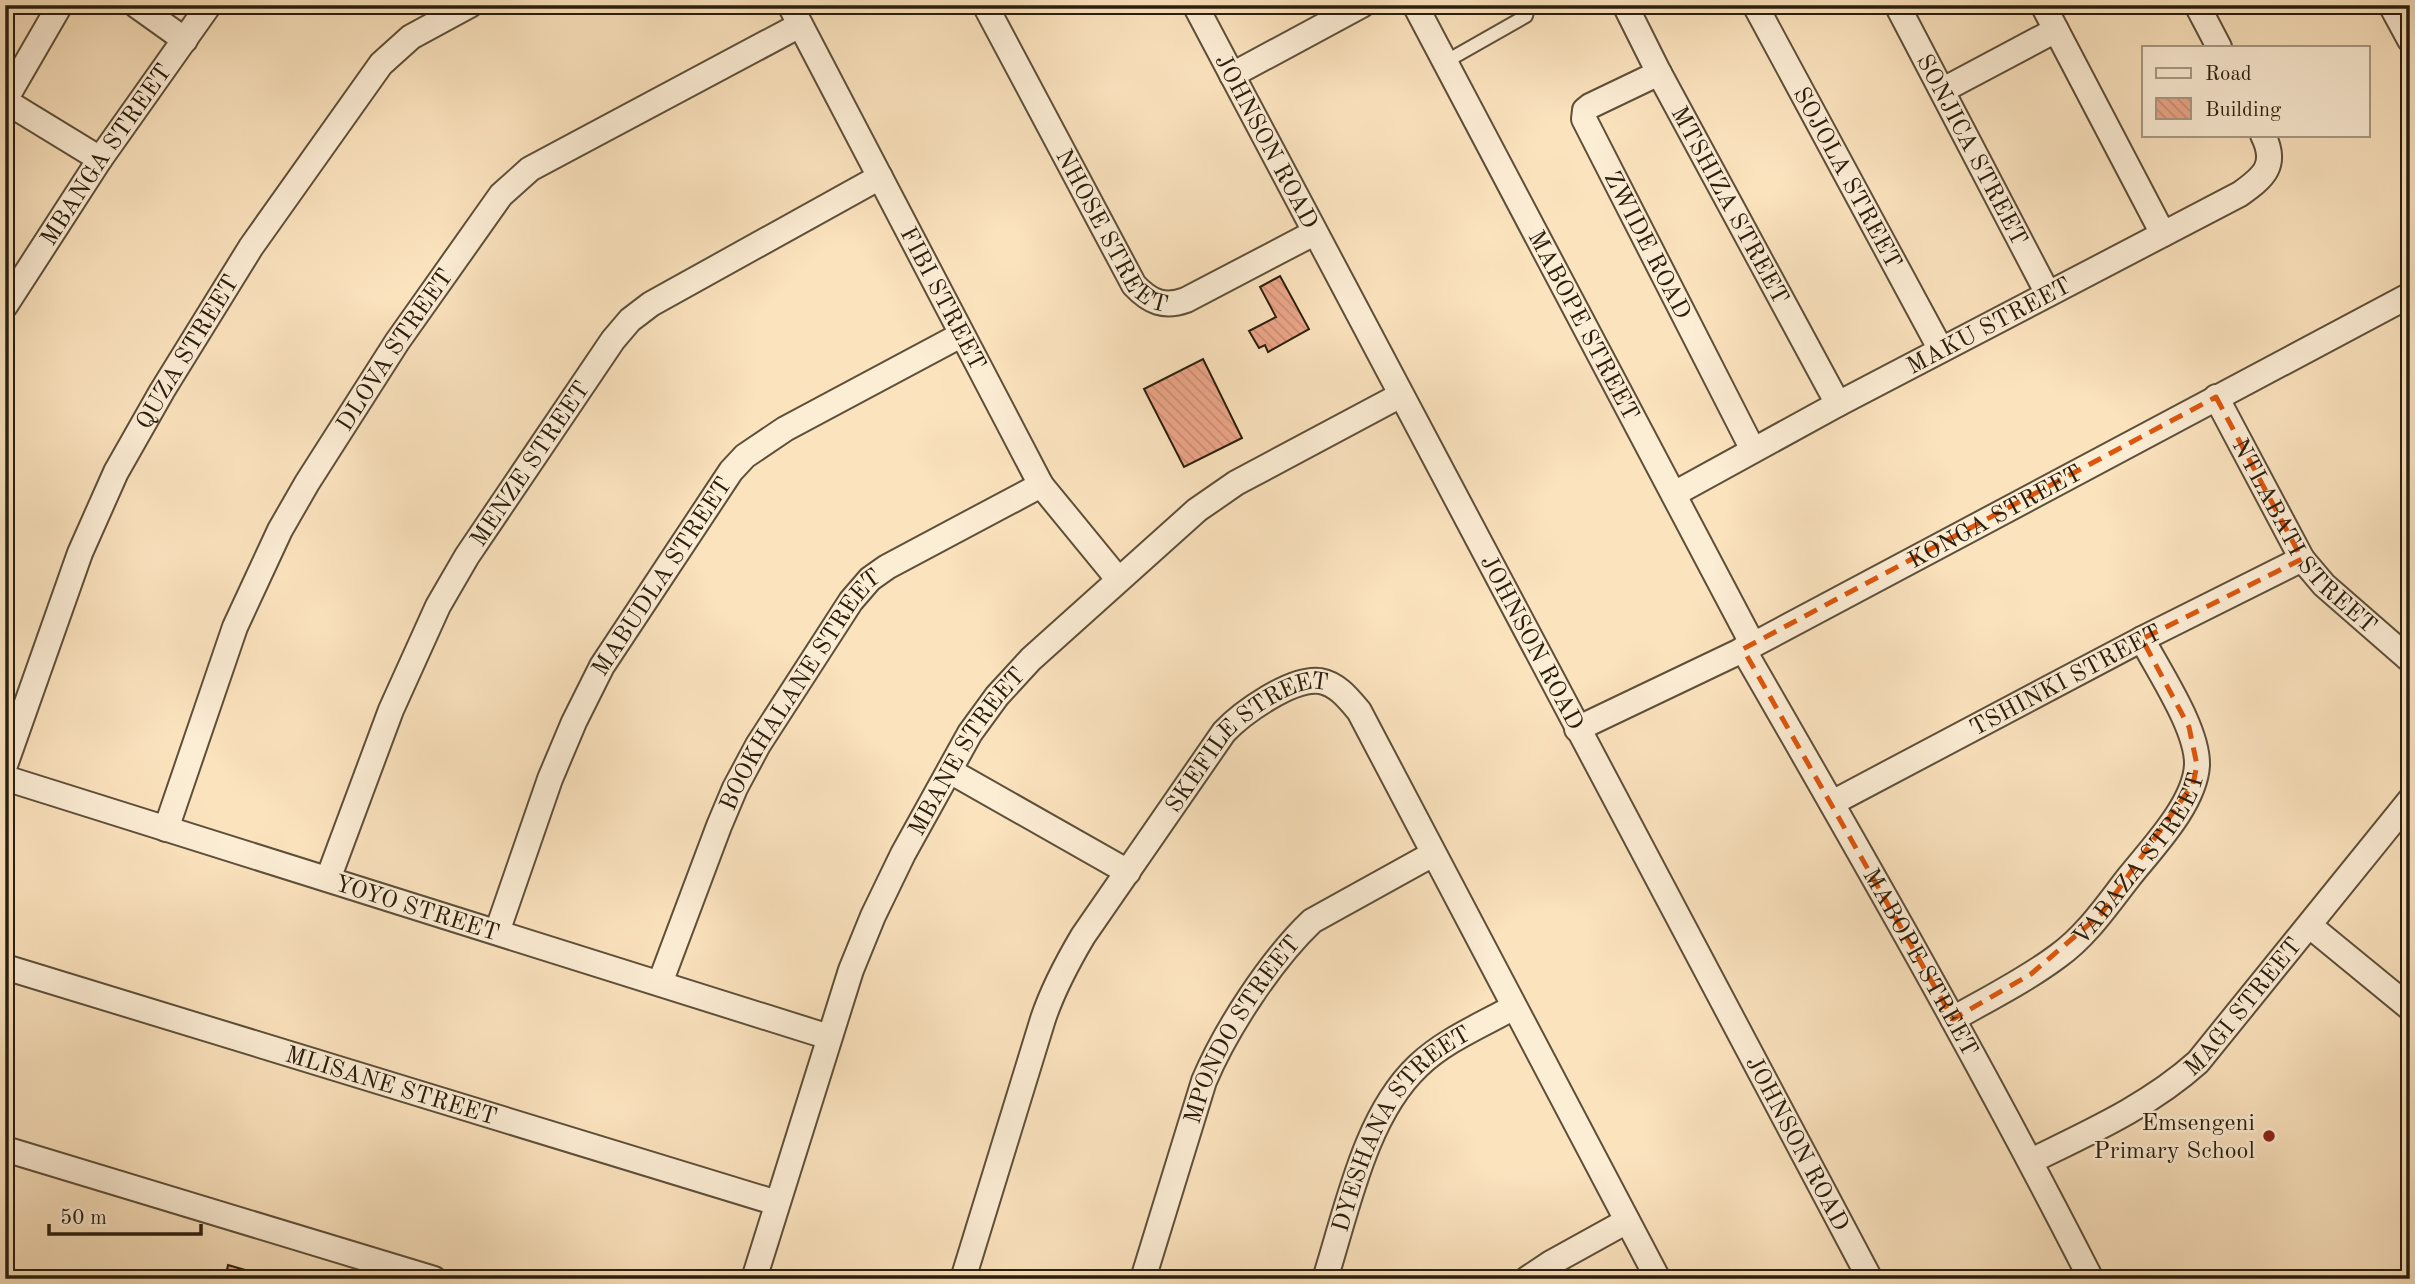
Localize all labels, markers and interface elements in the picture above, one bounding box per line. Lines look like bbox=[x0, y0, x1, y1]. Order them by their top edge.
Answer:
legend bbox=[2142, 46, 2370, 136]
street label: JOHNSON ROAD bbox=[1209, 51, 1321, 233]
street label: SONJICA STREET bbox=[1911, 51, 2030, 250]
street label: MBANGA STREET bbox=[37, 60, 177, 250]
text: Road bbox=[2205, 64, 2252, 85]
street label: SOJOLA STREET bbox=[1788, 84, 1905, 273]
text: Building bbox=[2205, 100, 2282, 121]
street label: MTSHIZA STREET bbox=[1666, 103, 1792, 309]
street label: NHOSE STREET bbox=[1050, 146, 1170, 318]
street label: ZWIDE ROAD bbox=[1599, 168, 1694, 323]
street label: FIBI STREET bbox=[894, 224, 989, 375]
street label: MABOPE STREET bbox=[1522, 227, 1642, 425]
street label: DLOVA STREET bbox=[333, 265, 459, 436]
street label: QUZA STREET bbox=[133, 272, 244, 434]
street label: MAKU STREET bbox=[1904, 274, 2076, 380]
street label: MENZE STREET bbox=[467, 378, 595, 551]
street label: NTLABATI STREET bbox=[2226, 435, 2380, 639]
street label: KONGA STREET bbox=[1905, 462, 2087, 574]
street label: MABUDLA STREET bbox=[589, 474, 737, 681]
street label: JOHNSON ROAD bbox=[1475, 552, 1587, 734]
street label: BOOKHALANE STREET bbox=[717, 565, 886, 814]
street label: TSHINKI STREET bbox=[1967, 621, 2166, 742]
street label: MBANE STREET bbox=[906, 664, 1031, 840]
street label: SKEFILE STREET bbox=[1162, 670, 1330, 818]
street label: VABAZA STREET bbox=[2069, 770, 2210, 951]
street label: MABOPE STREET bbox=[1857, 865, 1981, 1061]
street label: YOYO STREET bbox=[331, 872, 502, 947]
street label: MPONDO STREET bbox=[1182, 932, 1306, 1127]
street label: MAGI STREET bbox=[2181, 934, 2307, 1082]
street label: DYESHANA STREET bbox=[1330, 1023, 1475, 1235]
street label: MLISANE STREET bbox=[282, 1043, 499, 1131]
street label: JOHNSON ROAD bbox=[1740, 1053, 1852, 1235]
place label: Emsengeni Primary School bbox=[2093, 1112, 2255, 1164]
marker: Emsengeni Primary School bbox=[2261, 1128, 2277, 1144]
scale bar bbox=[49, 1193, 201, 1237]
text: 50 m bbox=[60, 1208, 107, 1229]

